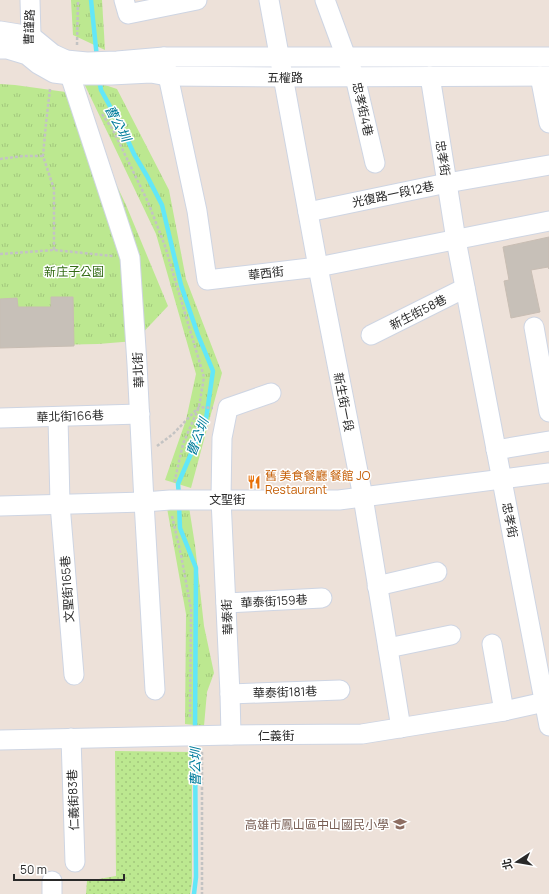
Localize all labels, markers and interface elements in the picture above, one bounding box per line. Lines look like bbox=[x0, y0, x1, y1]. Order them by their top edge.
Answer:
street label: 曹謹路 bbox=[20, 9, 38, 45]
street label: 五權路 bbox=[267, 69, 303, 86]
street label: 忠孝街4巷 bbox=[349, 80, 377, 138]
water label: 曹公圳 bbox=[101, 102, 136, 146]
street label: 忠孝街 bbox=[432, 139, 454, 177]
street label: 光復路一段12巷 bbox=[350, 177, 436, 211]
street label: 華西街 bbox=[247, 262, 285, 284]
park label: 新庄子公園 bbox=[44, 263, 104, 280]
street label: 新生街58巷 bbox=[387, 290, 449, 334]
street label: 華北街 bbox=[129, 352, 147, 388]
street label: 新生街一段 bbox=[330, 371, 358, 433]
street label: 華北街166巷 bbox=[36, 406, 104, 426]
water label: 曹公圳 bbox=[182, 414, 213, 458]
place label: 舊 美食餐廳 餐館 JO Restaurant bbox=[265, 467, 371, 498]
restaurant icon: 舊 美食餐廳 餐館 JO Restaurant bbox=[246, 474, 262, 490]
street label: 文聖街 bbox=[209, 491, 245, 508]
street label: 忠孝街 bbox=[498, 501, 522, 539]
street label: 文聖街165巷 bbox=[56, 555, 78, 623]
street label: 華泰街159巷 bbox=[240, 591, 308, 611]
street label: 華泰街 bbox=[218, 599, 236, 635]
street label: 華泰街181巷 bbox=[253, 682, 317, 702]
street label: 仁義街 bbox=[258, 727, 294, 744]
water label: 曹公圳 bbox=[186, 746, 204, 787]
street label: 仁義街83巷 bbox=[63, 769, 83, 831]
place label: 高雄市鳳山區中山國民小學 bbox=[245, 816, 389, 833]
school or university icon: 高雄市鳳山區中山國民小學 bbox=[392, 816, 408, 832]
north arrow bbox=[497, 842, 537, 882]
scale bar bbox=[14, 856, 124, 882]
text: 北 bbox=[498, 857, 515, 871]
text: 50 m bbox=[20, 861, 47, 878]

